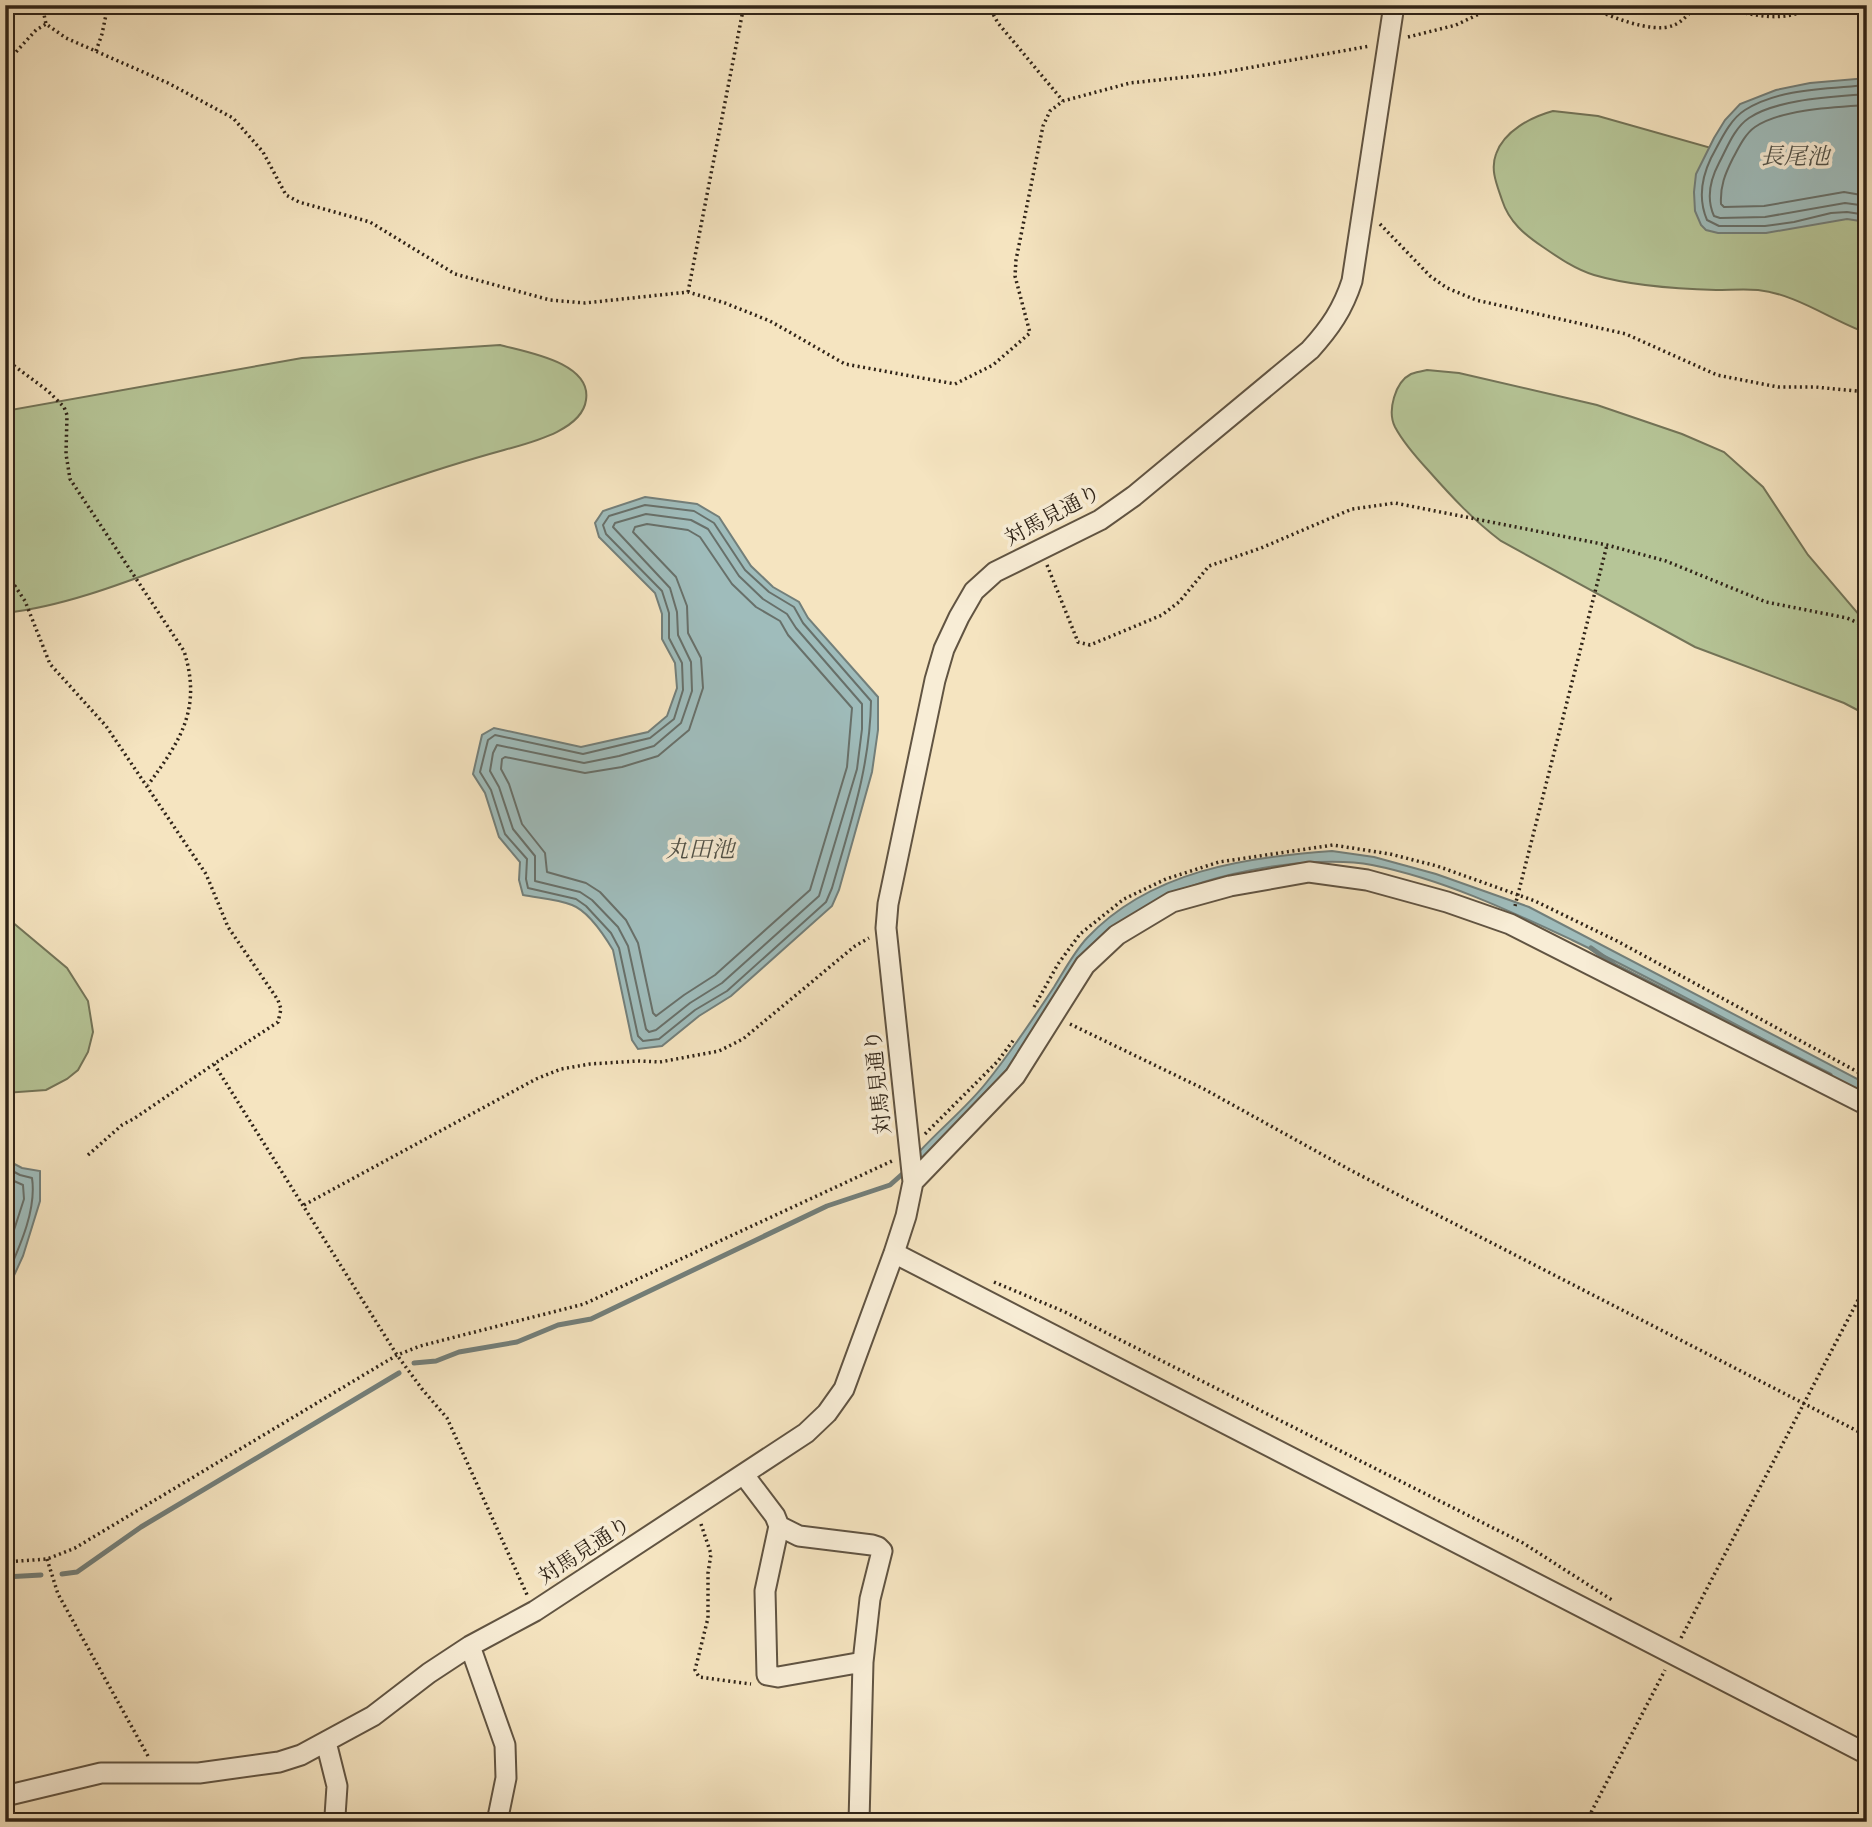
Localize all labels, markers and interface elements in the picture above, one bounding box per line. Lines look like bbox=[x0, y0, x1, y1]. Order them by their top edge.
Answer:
water label: 長尾池 bbox=[1761, 143, 1833, 172]
street label: 対馬見通り bbox=[1001, 480, 1105, 552]
water label: 丸田池 bbox=[666, 836, 738, 865]
street label: 対馬見通り bbox=[861, 1028, 897, 1136]
street label: 対馬見通り bbox=[534, 1512, 636, 1590]

